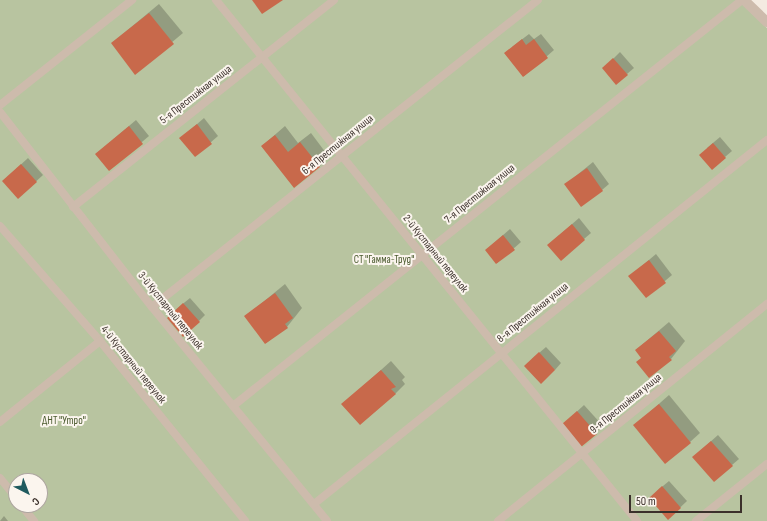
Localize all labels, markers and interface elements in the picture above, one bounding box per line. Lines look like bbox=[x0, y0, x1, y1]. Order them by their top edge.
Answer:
street label: 5-я Престижная улица bbox=[158, 63, 234, 127]
street label: 6-я Престижная улица bbox=[300, 112, 376, 178]
street label: 7-я Престижная улица bbox=[442, 162, 518, 226]
street label: 2-й Кустарный переулок bbox=[400, 212, 470, 296]
park label: СТ "Гамма-Труд" bbox=[354, 253, 414, 267]
street label: 3-й Кустарный переулок bbox=[135, 269, 205, 353]
street label: 8-я Престижная улица bbox=[495, 280, 571, 346]
street label: 4-й Кустарный переулок bbox=[98, 323, 168, 407]
street label: 9-я Престижная улица bbox=[588, 371, 664, 437]
park label: ДНТ "Утро" bbox=[42, 414, 86, 428]
north arrow bbox=[8, 473, 48, 513]
scale bar bbox=[631, 487, 744, 513]
text: 50 m bbox=[636, 494, 656, 509]
text: С bbox=[29, 495, 42, 508]

